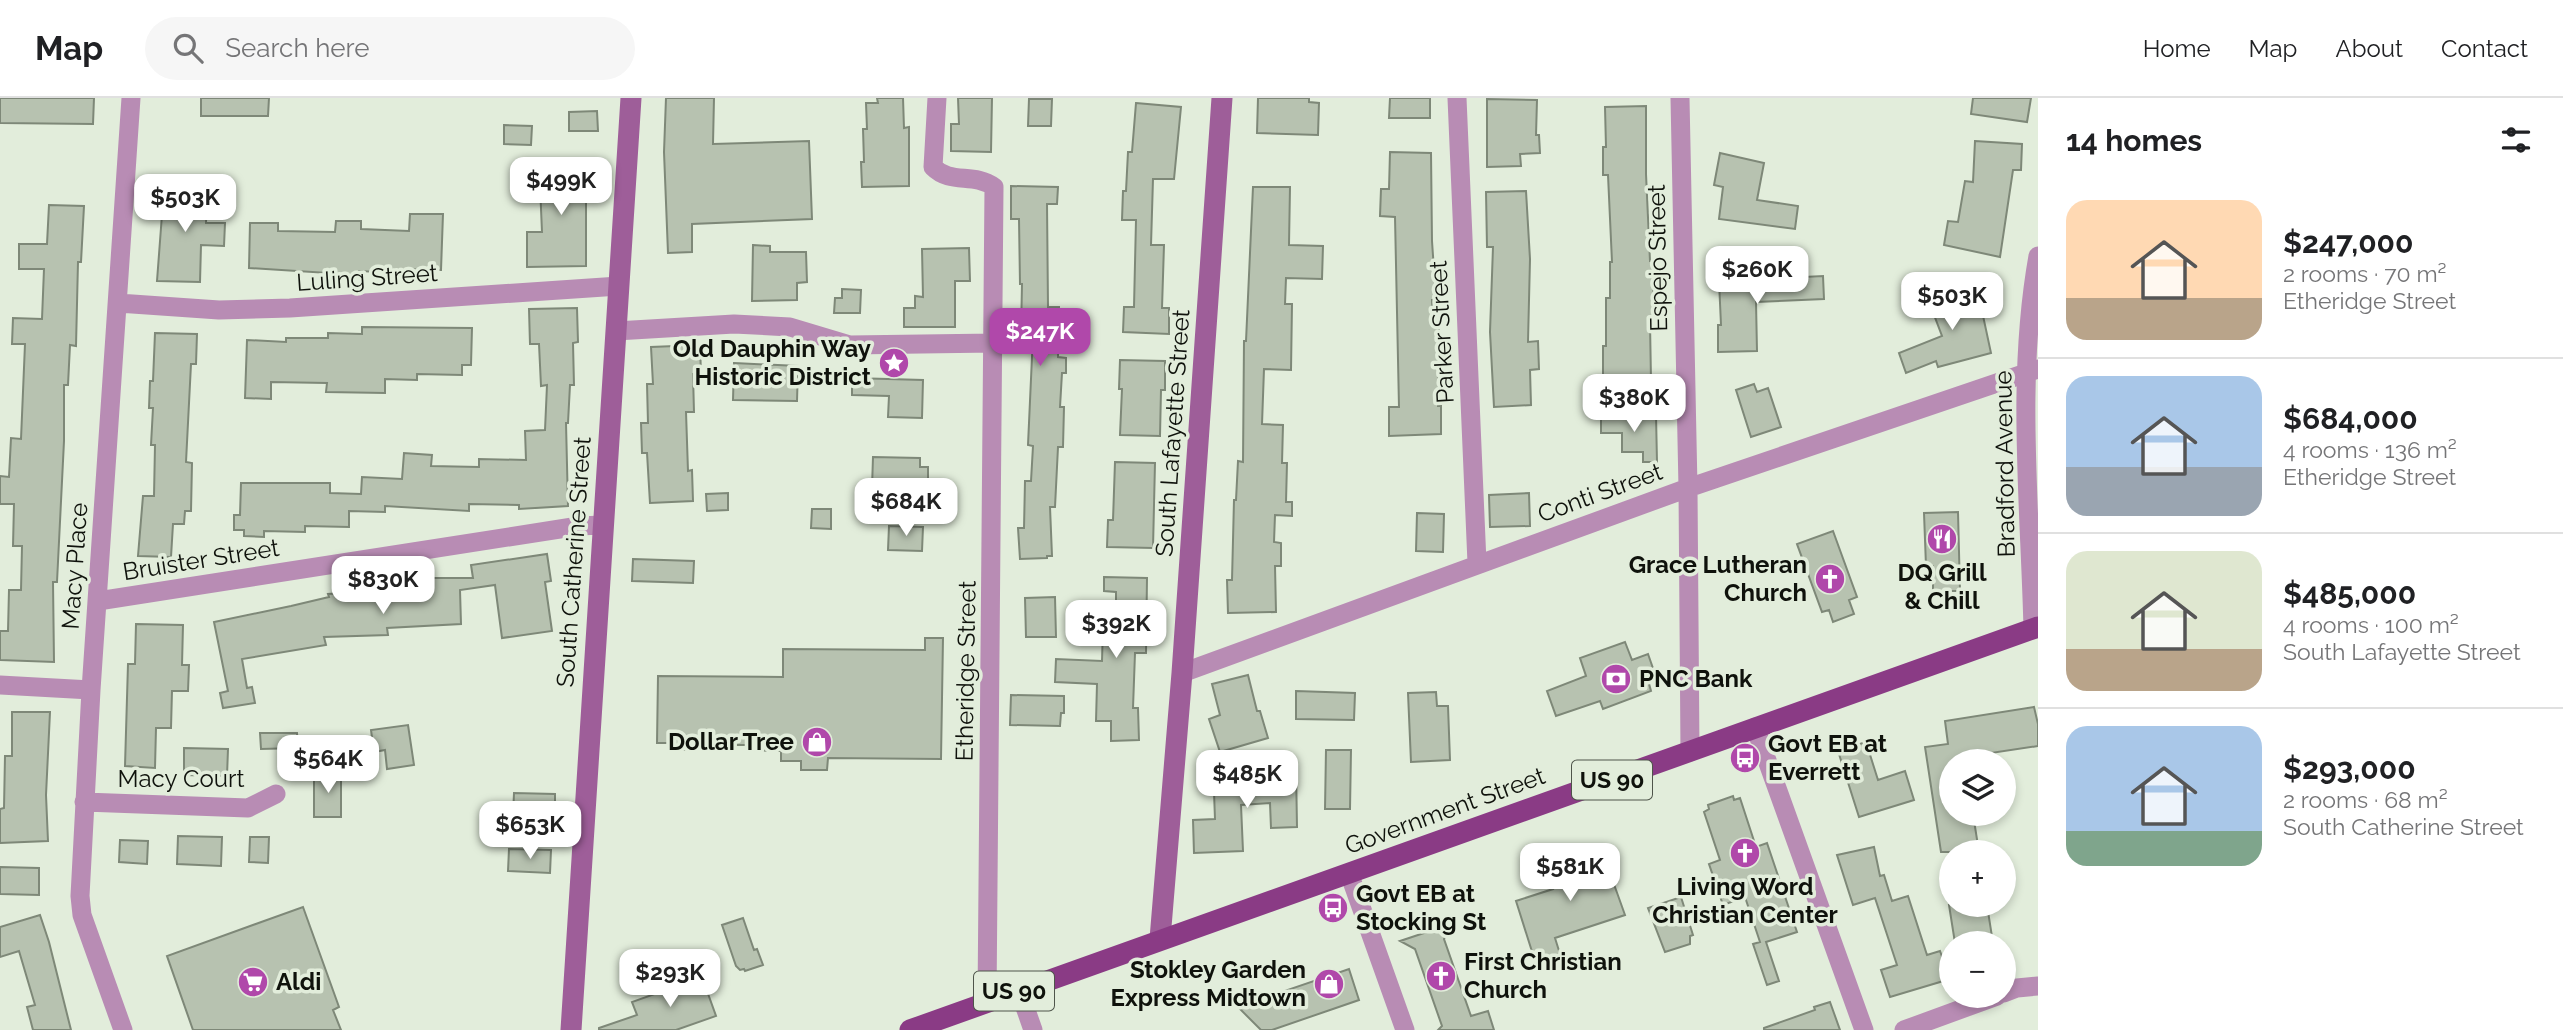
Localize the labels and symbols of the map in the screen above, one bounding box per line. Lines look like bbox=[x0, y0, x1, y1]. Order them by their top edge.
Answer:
pin: $499K bbox=[512, 158, 610, 217]
pin: $503K bbox=[136, 174, 234, 234]
street label: Espejo Street bbox=[1642, 184, 1673, 332]
pin: $260K bbox=[1708, 246, 1806, 306]
street label: Luling Street bbox=[295, 258, 439, 297]
street label: Parker Street bbox=[1423, 260, 1460, 404]
pin: $503K bbox=[1903, 272, 2001, 332]
pin: $247K bbox=[991, 308, 1089, 368]
street label: South Lafayette Street bbox=[1149, 308, 1196, 558]
place label: Old Dauphin Way Historic District bbox=[673, 334, 871, 391]
place icon: Old Dauphin Way Historic District bbox=[877, 346, 911, 380]
street label: Bradford Avenue bbox=[1988, 370, 2021, 558]
pin: $380K bbox=[1585, 374, 1683, 434]
street label: South Catherine Street bbox=[550, 436, 597, 688]
street label: Conti Street bbox=[1534, 457, 1666, 528]
pin: $684K bbox=[857, 478, 955, 538]
street label: Macy Place bbox=[56, 502, 93, 630]
restaurant icon: DQ Grill & Chill bbox=[1925, 522, 1959, 556]
street label: Bruister Street bbox=[121, 533, 281, 586]
place label: Grace Lutheran Church bbox=[1629, 550, 1807, 607]
pin: $830K bbox=[334, 556, 432, 616]
place label: DQ Grill & Chill bbox=[1897, 558, 1987, 615]
church icon: Grace Lutheran Church bbox=[1813, 562, 1847, 596]
street label: Etheridge Street bbox=[949, 580, 982, 762]
pin: $392K bbox=[1067, 601, 1165, 660]
bank icon: PNC Bank bbox=[1599, 662, 1633, 696]
place label: PNC Bank bbox=[1639, 664, 1753, 693]
shop icon: Dollar Tree bbox=[800, 725, 834, 759]
place label: Dollar Tree bbox=[668, 727, 794, 756]
place label: Govt EB at Everrett bbox=[1768, 729, 1887, 786]
pin: $564K bbox=[279, 736, 377, 795]
bus stop icon: Govt EB at Everrett bbox=[1728, 741, 1762, 775]
pin: $485K bbox=[1198, 750, 1296, 810]
road number: US 90 bbox=[1572, 760, 1652, 800]
street label: Government Street bbox=[1341, 761, 1549, 860]
street label: Macy Court bbox=[118, 764, 244, 793]
pin: $653K bbox=[481, 802, 579, 861]
church icon: Living Word Christian Center bbox=[1728, 836, 1762, 870]
pin: $581K bbox=[1521, 844, 1619, 903]
place label: Living Word Christian Center bbox=[1652, 872, 1838, 929]
place label: Govt EB at Stocking St bbox=[1356, 879, 1486, 936]
bus stop icon: Govt EB at Stocking St bbox=[1316, 891, 1350, 925]
place label: First Christian Church bbox=[1464, 947, 1622, 1004]
pin: $293K bbox=[621, 950, 719, 1009]
place label: Stokley Garden Express Midtown bbox=[1111, 955, 1306, 1012]
church icon: First Christian Church bbox=[1424, 959, 1458, 993]
supermarket icon: Aldi bbox=[236, 965, 270, 999]
place label: Aldi bbox=[276, 967, 321, 996]
shop icon: Stokley Garden Express Midtown bbox=[1312, 967, 1346, 1001]
road number: US 90 bbox=[974, 972, 1054, 1010]

